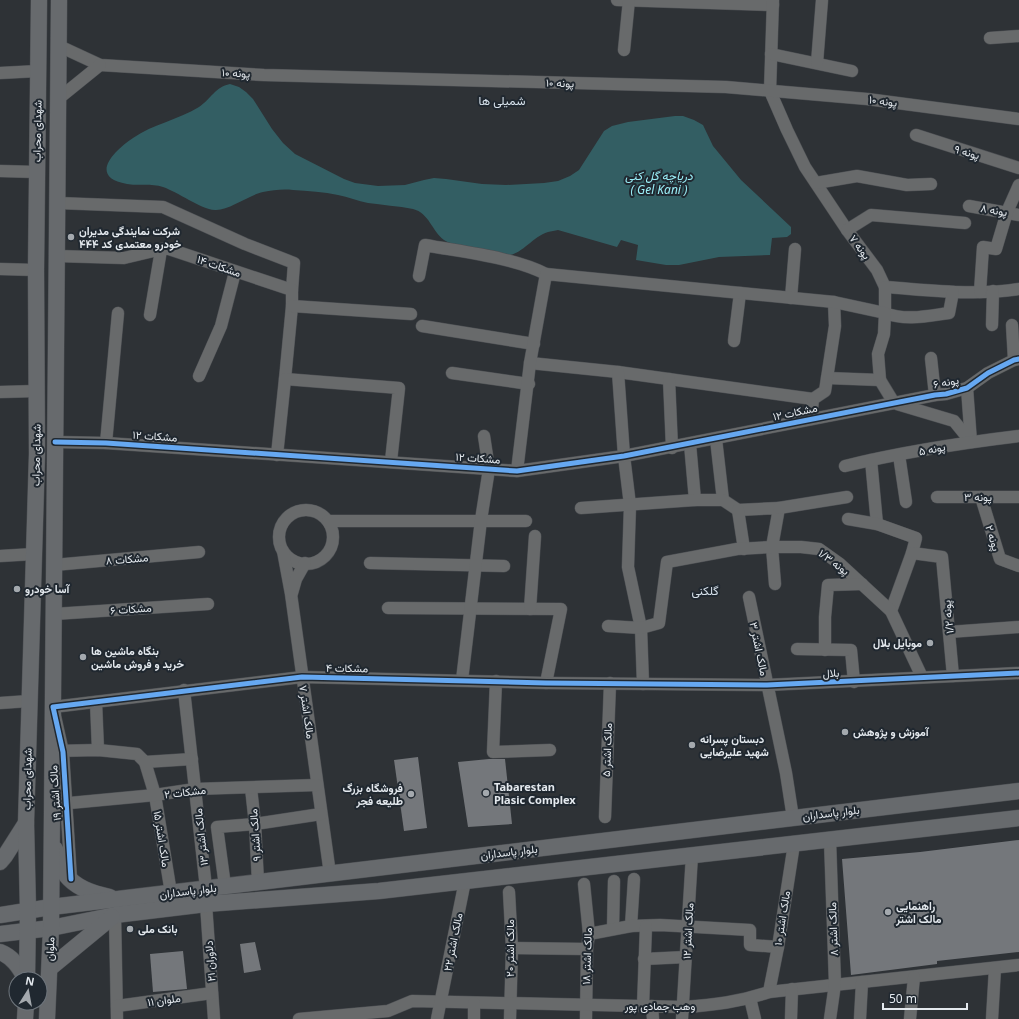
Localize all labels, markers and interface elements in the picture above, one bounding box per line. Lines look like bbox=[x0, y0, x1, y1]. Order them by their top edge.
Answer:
street label: پونه ۱۰ bbox=[221, 64, 251, 82]
street label: پونه ۱۰ bbox=[546, 75, 574, 91]
street label: پونه ۱۰ bbox=[868, 91, 898, 111]
district label: شمیلی ها bbox=[479, 92, 525, 109]
street label: شهدای محراب bbox=[28, 99, 45, 162]
street label: پونه ۹ bbox=[952, 141, 982, 163]
water label: دریاچه گل کنی ( Gel Kani ) bbox=[625, 167, 693, 198]
street label: پونه ۸ bbox=[979, 200, 1009, 220]
place label: شرکت نمایندگی مدیران خودرو معتمدی کد ۴۴۴ bbox=[79, 223, 182, 251]
street label: پونه ۷ bbox=[845, 231, 875, 263]
marker: شرکت نمایندگی مدیران خودرو معتمدی کد ۴۴۴ bbox=[66, 232, 76, 242]
street label: مشکات ۱۴ bbox=[195, 251, 243, 280]
street label: پونه ۶ bbox=[932, 372, 960, 392]
street label: مشکات ۱۲ bbox=[771, 399, 819, 424]
street label: شهدای محراب bbox=[27, 423, 44, 486]
street label: مشکات ۱۲ bbox=[132, 426, 178, 445]
street label: پونه ۵ bbox=[917, 439, 947, 459]
street label: مشکات ۱۲ bbox=[455, 448, 501, 467]
street label: پونه ۳ bbox=[964, 489, 992, 505]
street label: پونه ۲ bbox=[981, 523, 1005, 553]
street label: پونه ۱/۳ bbox=[815, 545, 853, 579]
street label: مشکات ۸ bbox=[105, 549, 149, 568]
place label: آسا خودرو bbox=[25, 581, 71, 596]
district label: گلکنی bbox=[691, 582, 719, 599]
marker: آسا خودرو bbox=[12, 584, 22, 594]
street label: پونه ۱/۲ bbox=[938, 599, 958, 635]
street label: مشکات ۶ bbox=[110, 600, 152, 617]
street label: مالک اشتر ۳ bbox=[746, 621, 773, 677]
place label: موبایل بلال bbox=[873, 635, 922, 650]
marker: موبایل بلال bbox=[925, 638, 935, 648]
place label: بنگاه ماشین ها خرید و فروش ماشین bbox=[91, 643, 184, 671]
marker: بنگاه ماشین ها خرید و فروش ماشین bbox=[78, 652, 88, 662]
street label: مشکات ۴ bbox=[326, 660, 368, 675]
street label: بلال bbox=[822, 665, 840, 680]
street label: مالک اشتر ۷ bbox=[296, 684, 319, 740]
street label: مالک اشتر ۵ bbox=[598, 723, 615, 777]
place label: آموزش و پژوهش bbox=[853, 724, 930, 740]
marker: آموزش و پژوهش bbox=[840, 727, 850, 737]
place label: دبستان پسرانه شهید علیرضایی bbox=[700, 731, 769, 759]
marker: دبستان پسرانه شهید علیرضایی bbox=[687, 740, 697, 750]
street label: شهدای محراب bbox=[18, 747, 35, 810]
street label: مالک اشتر ۱۹ bbox=[45, 765, 64, 821]
place label: Tabarestan Plasic Complex bbox=[494, 779, 576, 807]
place label: فروشگاه بزرگ طلیعه فجر bbox=[343, 780, 403, 808]
street label: مشکات ۲ bbox=[163, 781, 207, 802]
marker: Tabarestan Plasic Complex bbox=[481, 788, 491, 798]
marker: فروشگاه بزرگ طلیعه فجر bbox=[406, 789, 416, 799]
street label: بلوار پاسداران bbox=[802, 802, 860, 824]
street label: مالک اشتر ۱۳ bbox=[190, 807, 211, 867]
street label: مالک اشتر ۹ bbox=[245, 808, 264, 862]
street label: مالک اشتر ۱۵ bbox=[151, 810, 174, 868]
street label: بلوار پاسداران bbox=[480, 841, 538, 863]
street label: بلوار پاسداران bbox=[159, 880, 217, 902]
street label: مالک اشتر ۱۰ bbox=[770, 889, 793, 946]
place label: راهنمایی مالک اشتر bbox=[895, 898, 942, 926]
street label: مالک اشتر ۱۲ bbox=[679, 902, 696, 960]
street label: مالک اشتر ۸ bbox=[824, 902, 841, 956]
marker: راهنمایی مالک اشتر bbox=[883, 907, 893, 917]
street label: مالک اشتر ۲۲ bbox=[440, 911, 466, 972]
street label: مالک اشتر ۲۰ bbox=[502, 919, 517, 977]
place label: بانک ملی bbox=[138, 921, 178, 936]
marker: بانک ملی bbox=[125, 924, 135, 934]
street label: مالک اشتر ۱۸ bbox=[578, 927, 595, 985]
street label: ملوان bbox=[42, 936, 57, 961]
street label: دلاوران ۲۱ bbox=[201, 940, 218, 982]
north arrow bbox=[8, 971, 48, 1011]
text: N bbox=[24, 972, 36, 989]
scale bar bbox=[883, 985, 967, 1011]
street label: ملوان ۱۱ bbox=[146, 990, 182, 1009]
text: 50 m bbox=[889, 990, 917, 1007]
street label: وهب جمادی پور bbox=[624, 998, 695, 1014]

